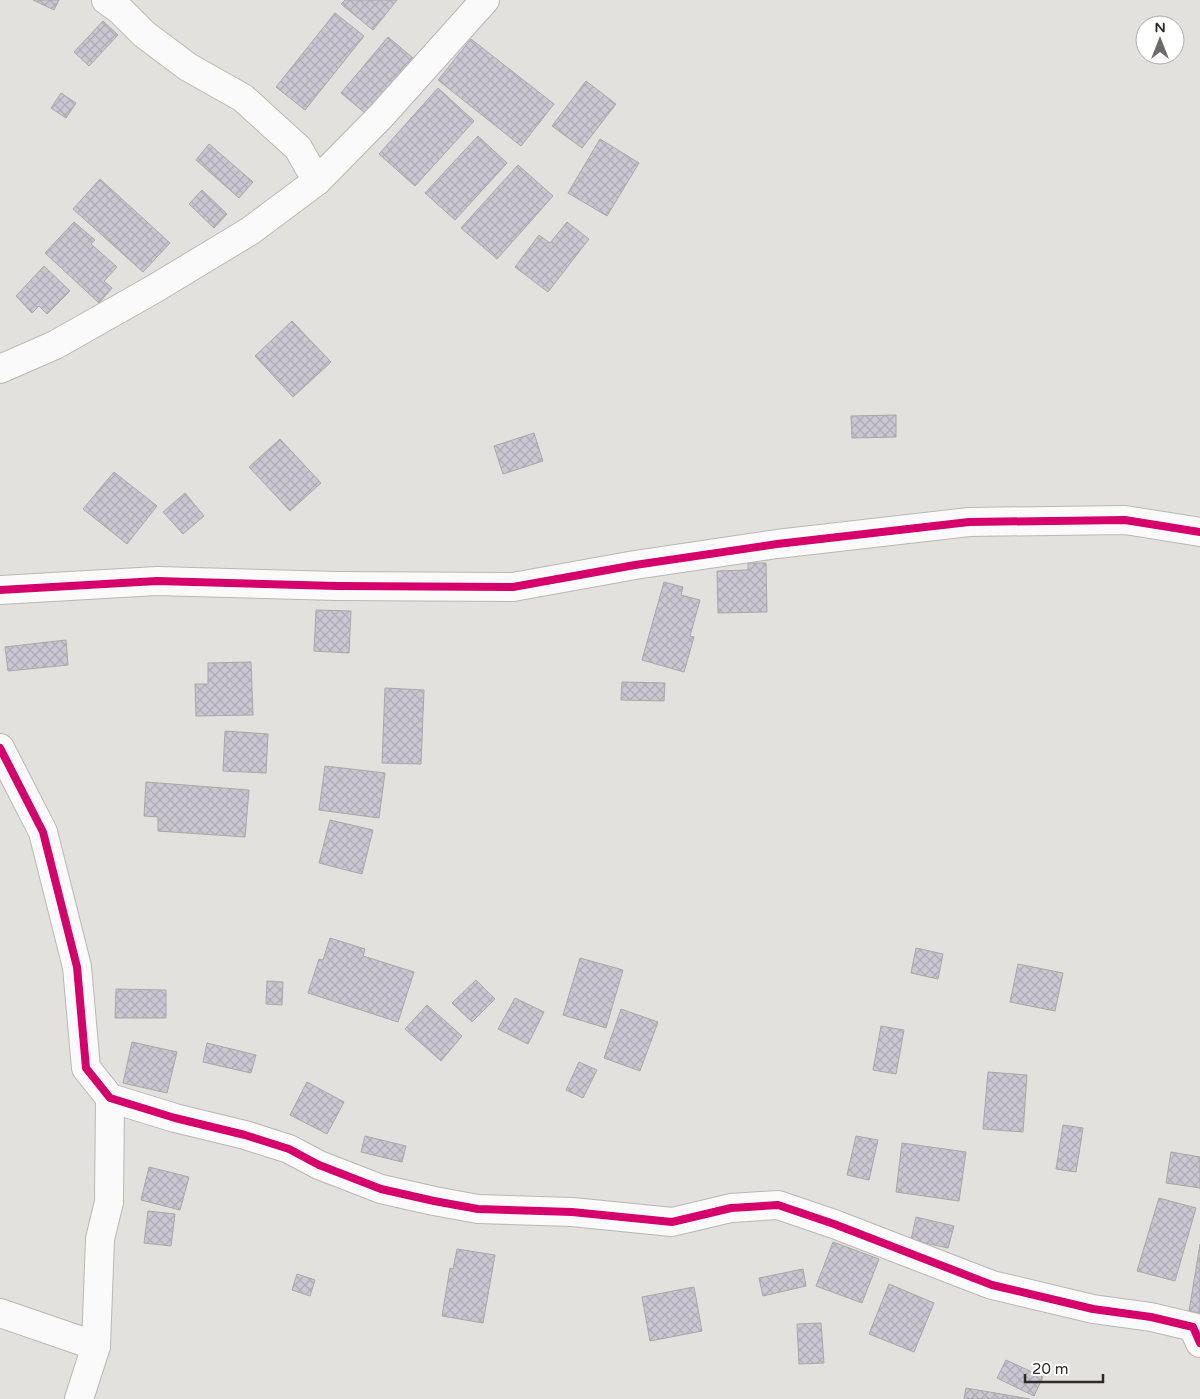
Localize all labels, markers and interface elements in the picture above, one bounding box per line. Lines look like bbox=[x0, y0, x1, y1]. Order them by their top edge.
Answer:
north arrow bbox=[1135, 15, 1185, 65]
text: N bbox=[1154, 19, 1166, 36]
scale bar bbox=[1025, 1352, 1102, 1384]
text: 20 m bbox=[1032, 1360, 1069, 1378]

